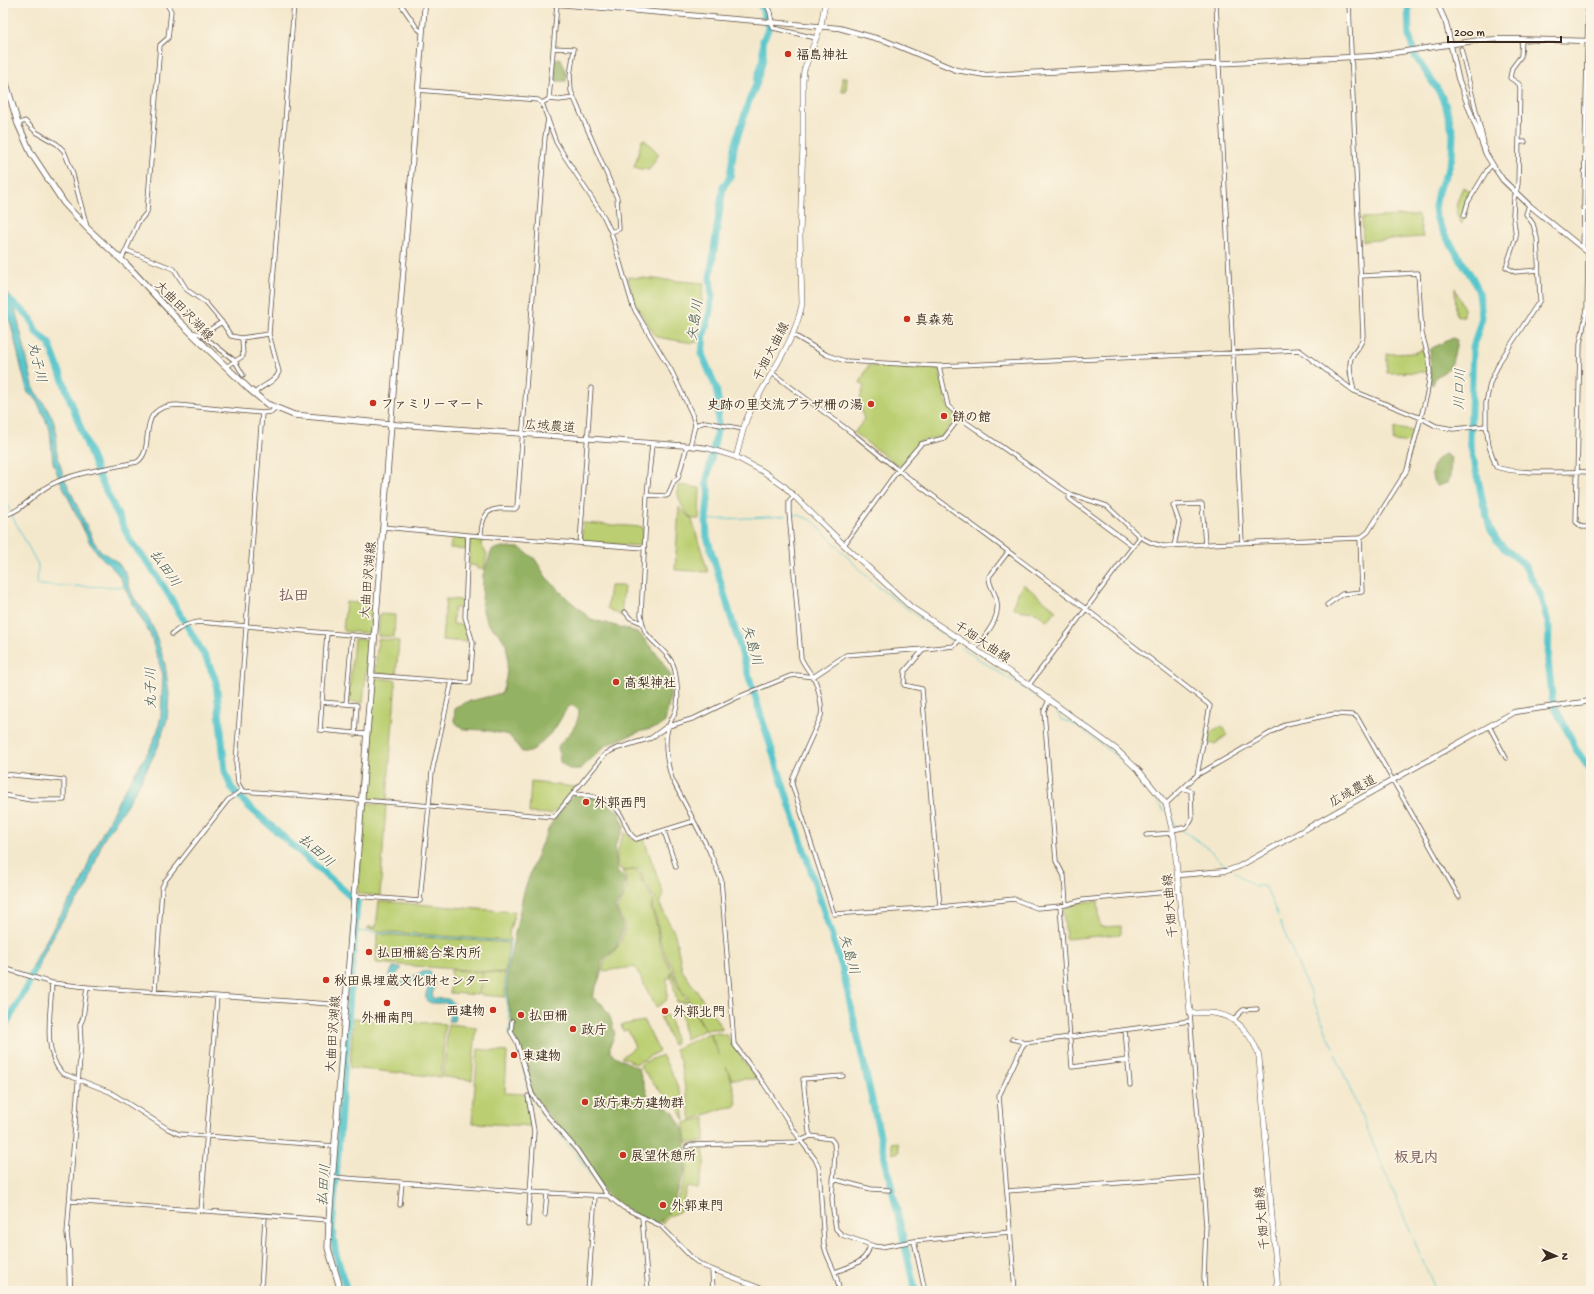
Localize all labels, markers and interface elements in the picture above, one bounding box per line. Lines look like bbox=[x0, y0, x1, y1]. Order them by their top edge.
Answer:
scale bar bbox=[1448, 18, 1561, 44]
text: 200 m bbox=[1454, 27, 1485, 41]
place label: 福島神社 bbox=[796, 48, 848, 64]
marker: 福島神社 bbox=[783, 49, 793, 59]
street label: 大曲田沢湖線 bbox=[151, 278, 217, 346]
water label: 矢島川 bbox=[684, 298, 708, 342]
place label: 真森苑 bbox=[915, 313, 954, 329]
marker: 真森苑 bbox=[902, 314, 912, 324]
street label: 千畑大曲線 bbox=[750, 318, 794, 385]
water label: 丸子川 bbox=[23, 340, 50, 385]
water label: 川口川 bbox=[1452, 368, 1471, 410]
marker: ファミリーマート bbox=[368, 398, 378, 408]
place label: ファミリーマート bbox=[381, 398, 486, 413]
place label: 史跡の里交流プラザ柵の湯 bbox=[707, 398, 863, 414]
marker: 史跡の里交流プラザ柵の湯 bbox=[866, 399, 876, 409]
place label: 餅の館 bbox=[952, 410, 991, 426]
marker: 餅の館 bbox=[939, 411, 949, 421]
street label: 広域農道 bbox=[523, 418, 576, 437]
street label: 大曲田沢湖線 bbox=[358, 540, 380, 620]
water label: 払田川 bbox=[145, 547, 184, 592]
district label: 払田 bbox=[279, 588, 309, 606]
street label: 千畑大曲線 bbox=[950, 618, 1014, 668]
water label: 矢島川 bbox=[737, 623, 766, 668]
water label: 丸子川 bbox=[143, 667, 161, 709]
place label: 高梨神社 bbox=[624, 676, 676, 692]
marker: 高梨神社 bbox=[611, 677, 621, 687]
street label: 広域農道 bbox=[1327, 773, 1380, 811]
place label: 外郭西門 bbox=[594, 796, 646, 812]
marker: 外郭西門 bbox=[581, 797, 591, 807]
water label: 払田川 bbox=[294, 831, 337, 872]
street label: 千畑大曲線 bbox=[1160, 872, 1182, 939]
water label: 矢島川 bbox=[834, 932, 863, 977]
place label: 払田柵総合案内所 bbox=[377, 946, 481, 962]
marker: 払田柵総合案内所 bbox=[364, 947, 374, 957]
place label: 秋田県埋蔵文化財センター bbox=[334, 974, 490, 990]
marker: 秋田県埋蔵文化財センター bbox=[321, 975, 331, 985]
street label: 大曲田沢湖線 bbox=[323, 994, 345, 1074]
marker: 外柵南門 bbox=[382, 998, 392, 1008]
place label: 西建物 bbox=[446, 1004, 485, 1020]
marker: 西建物 bbox=[488, 1005, 498, 1015]
place label: 外郭北門 bbox=[673, 1005, 725, 1021]
marker: 外郭北門 bbox=[660, 1006, 670, 1016]
place label: 払田柵 bbox=[529, 1009, 568, 1025]
marker: 払田柵 bbox=[516, 1010, 526, 1020]
place label: 外柵南門 bbox=[361, 1011, 413, 1027]
place label: 政庁 bbox=[581, 1023, 607, 1039]
marker: 政庁 bbox=[568, 1024, 578, 1034]
place label: 東建物 bbox=[522, 1049, 561, 1065]
marker: 東建物 bbox=[509, 1050, 519, 1060]
place label: 政庁東方建物群 bbox=[593, 1096, 685, 1112]
marker: 政庁東方建物群 bbox=[580, 1097, 590, 1107]
place label: 展望休憩所 bbox=[631, 1149, 696, 1165]
district label: 板見内 bbox=[1393, 1149, 1439, 1168]
marker: 展望休憩所 bbox=[618, 1150, 628, 1160]
water label: 払田川 bbox=[315, 1164, 335, 1207]
street label: 千畑大曲線 bbox=[1252, 1184, 1274, 1251]
place label: 外郭東門 bbox=[671, 1199, 723, 1215]
marker: 外郭東門 bbox=[658, 1200, 668, 1210]
north arrow bbox=[1536, 1236, 1576, 1276]
text: N bbox=[1558, 1253, 1570, 1260]

